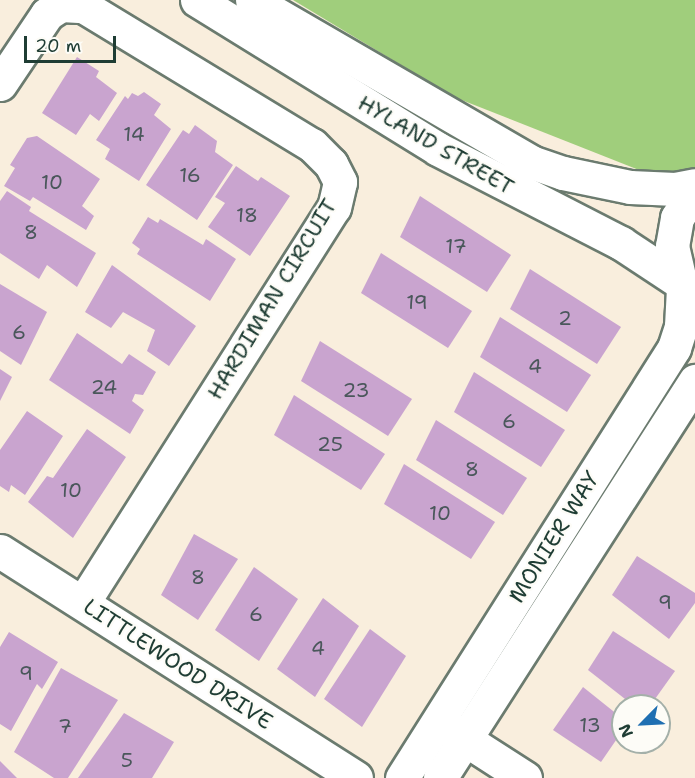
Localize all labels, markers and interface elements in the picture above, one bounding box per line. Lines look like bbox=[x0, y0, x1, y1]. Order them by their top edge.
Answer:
scale bar bbox=[27, 24, 118, 62]
text: 20 m bbox=[35, 34, 81, 58]
street label: HYLAND STREET bbox=[353, 90, 519, 200]
house number: 14 bbox=[123, 122, 145, 146]
house number: 16 bbox=[179, 163, 201, 187]
house number: 10 bbox=[41, 170, 63, 194]
street label: HARDIMAN CIRCUIT bbox=[202, 194, 342, 404]
house number: 18 bbox=[236, 203, 258, 227]
house number: 8 bbox=[24, 220, 38, 244]
house number: 17 bbox=[445, 234, 467, 258]
house number: 19 bbox=[406, 290, 428, 314]
house number: 2 bbox=[558, 306, 572, 330]
house number: 6 bbox=[12, 320, 26, 344]
house number: 4 bbox=[528, 354, 542, 378]
house number: 24 bbox=[91, 375, 117, 399]
house number: 23 bbox=[343, 378, 369, 402]
house number: 6 bbox=[502, 409, 516, 433]
house number: 25 bbox=[317, 432, 343, 456]
house number: 8 bbox=[465, 457, 479, 481]
street label: MONIER WAY bbox=[503, 466, 605, 608]
house number: 10 bbox=[60, 478, 82, 502]
house number: 10 bbox=[429, 501, 451, 525]
house number: 8 bbox=[191, 565, 205, 589]
house number: 9 bbox=[658, 590, 672, 614]
street label: LITTLEWOOD DRIVE bbox=[79, 593, 277, 735]
house number: 6 bbox=[249, 602, 263, 626]
house number: 4 bbox=[311, 636, 325, 660]
house number: 9 bbox=[19, 661, 33, 685]
north arrow bbox=[611, 694, 671, 754]
house number: 13 bbox=[579, 713, 601, 737]
house number: 7 bbox=[58, 714, 72, 738]
text: N bbox=[614, 721, 638, 741]
house number: 5 bbox=[121, 748, 133, 772]

